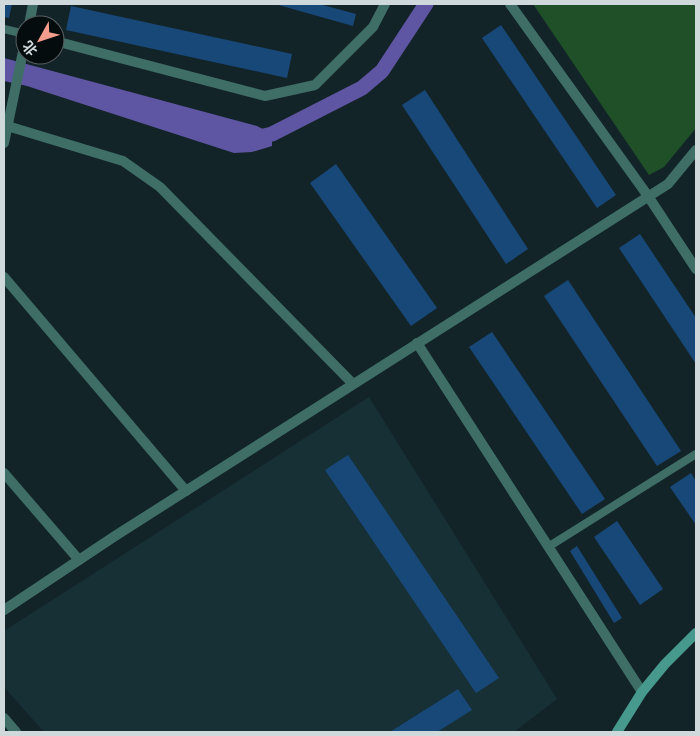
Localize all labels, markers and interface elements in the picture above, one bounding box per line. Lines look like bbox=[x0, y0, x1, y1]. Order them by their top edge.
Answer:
north arrow bbox=[15, 15, 65, 65]
text: 北 bbox=[19, 36, 43, 60]

